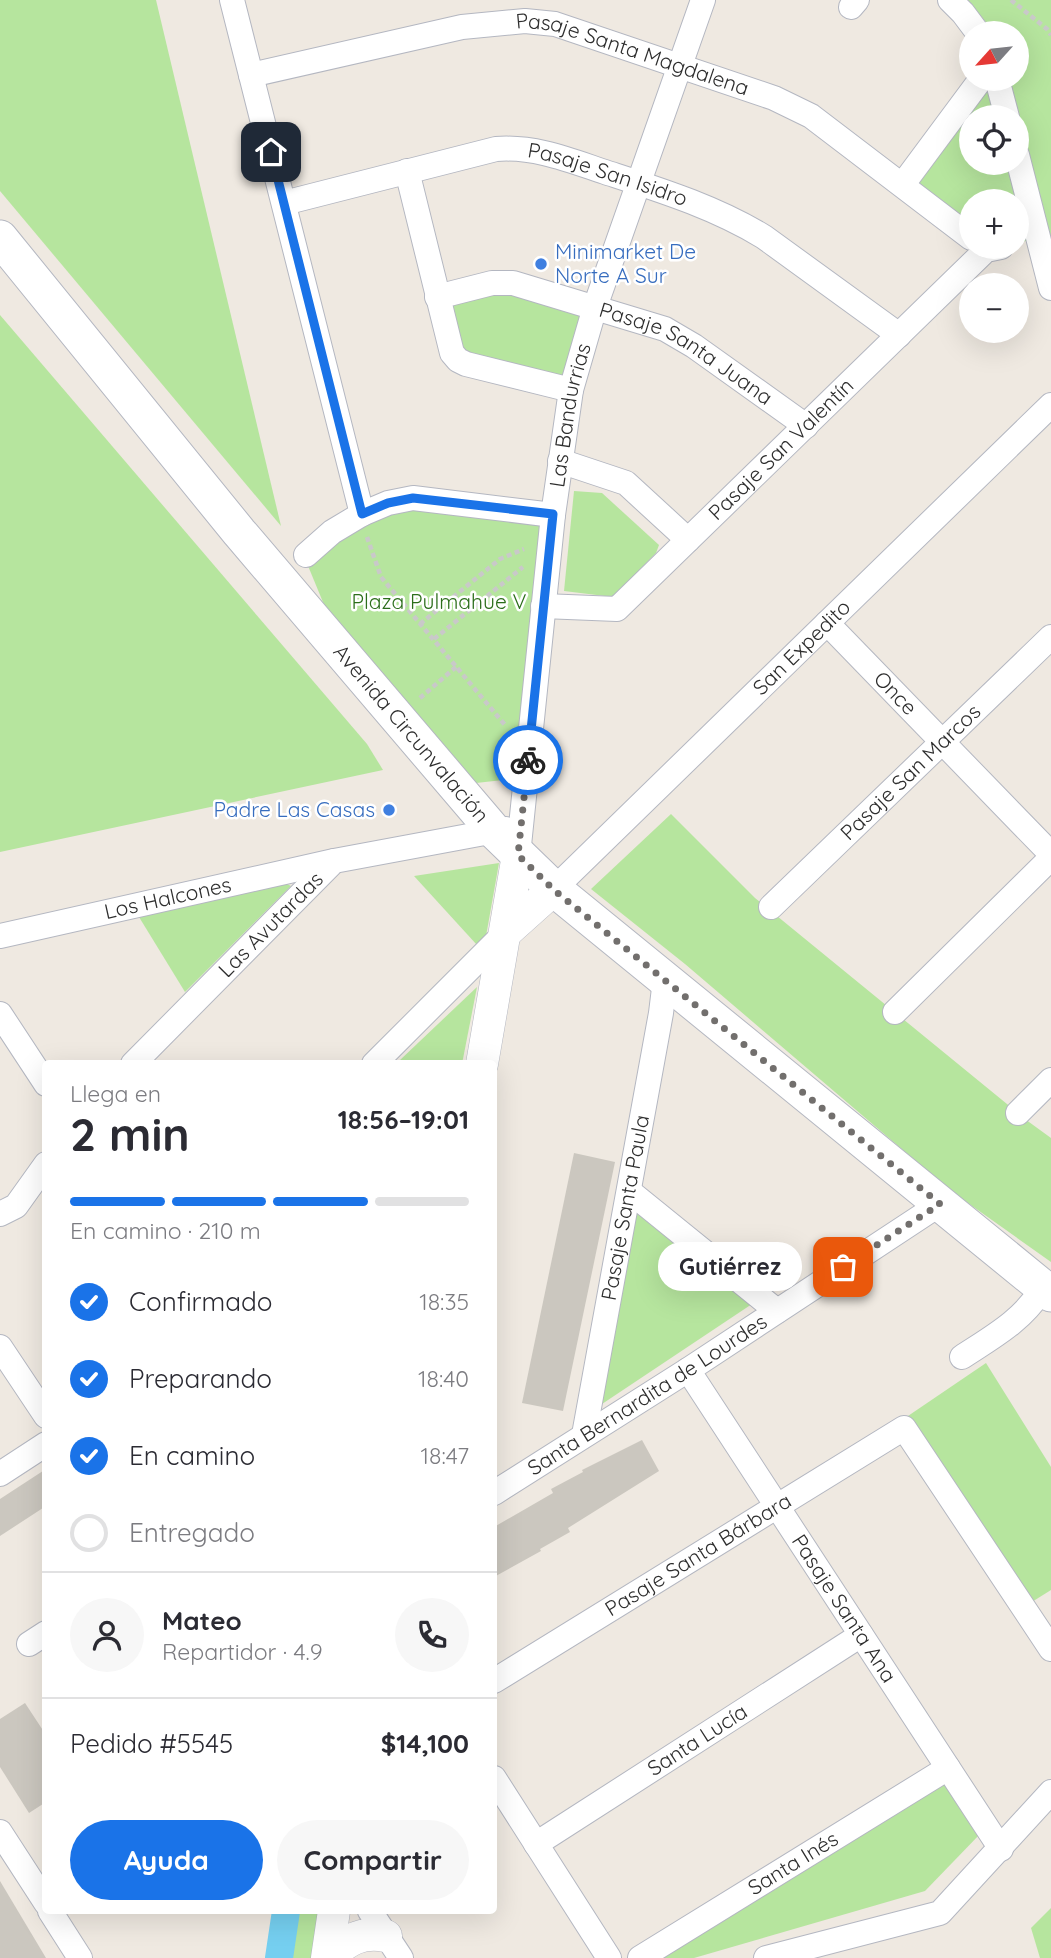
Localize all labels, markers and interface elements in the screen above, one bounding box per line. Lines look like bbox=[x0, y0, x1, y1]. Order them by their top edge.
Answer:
street label: Pasaje Santa Magdalena bbox=[514, 7, 752, 101]
north arrow bbox=[959, 21, 1029, 91]
map controls bbox=[959, 21, 1029, 343]
button: locate bbox=[959, 105, 1029, 175]
pin bbox=[241, 122, 301, 182]
icon: home bbox=[252, 133, 290, 171]
street label: Pasaje San Isidro bbox=[526, 136, 691, 211]
button: + bbox=[959, 189, 1029, 259]
place label: Minimarket De Norte A Sur bbox=[555, 238, 696, 288]
marker: Minimarket De Norte A Sur bbox=[533, 256, 549, 272]
button: − bbox=[959, 273, 1029, 343]
street label: Pasaje Santa Juana bbox=[596, 296, 778, 410]
street label: Las Bandurrias bbox=[543, 340, 596, 489]
street label: Pasaje San Valentín bbox=[702, 372, 858, 525]
park label: Plaza Pulmahue V bbox=[351, 588, 527, 614]
street label: San Expedito bbox=[747, 594, 855, 700]
street label: Avenida Circunvalación bbox=[329, 639, 495, 828]
street label: Once bbox=[869, 665, 923, 720]
street label: Pasaje San Marcos bbox=[834, 698, 985, 845]
courier bbox=[493, 725, 563, 795]
icon: bike bbox=[509, 741, 547, 779]
place label: Padre Las Casas bbox=[213, 796, 375, 822]
marker: Padre Las Casas bbox=[381, 802, 397, 818]
street label: Las Avutardas bbox=[212, 866, 328, 982]
street label: Los Halcones bbox=[102, 870, 234, 924]
text: Llega en bbox=[70, 1079, 161, 1108]
text: 18:56–19:01 bbox=[338, 1103, 469, 1136]
text: 2 min bbox=[70, 1105, 190, 1163]
street label: Pasaje Santa Paula bbox=[595, 1113, 654, 1302]
text: En camino · 210 m bbox=[70, 1216, 261, 1245]
pin bbox=[813, 1237, 873, 1297]
callout: Gutiérrez bbox=[658, 1242, 801, 1292]
icon: bag bbox=[824, 1248, 862, 1286]
text: Gutiérrez bbox=[679, 1252, 781, 1281]
icon: check bbox=[70, 1283, 108, 1321]
text: Confirmado bbox=[129, 1285, 273, 1318]
text: 18:35 bbox=[419, 1287, 469, 1316]
street label: Santa Bernardita de Lourdes bbox=[522, 1308, 771, 1481]
icon: check bbox=[70, 1360, 108, 1398]
text: Preparando bbox=[129, 1362, 272, 1395]
text: 18:40 bbox=[418, 1364, 469, 1393]
icon: check bbox=[70, 1437, 108, 1475]
text: En camino bbox=[129, 1439, 255, 1472]
text: 18:47 bbox=[421, 1441, 469, 1470]
street label: Pasaje Santa Bárbara bbox=[600, 1487, 796, 1621]
text: Entregado bbox=[129, 1516, 255, 1549]
street label: Pasaje Santa Ana bbox=[787, 1529, 903, 1687]
button: person bbox=[70, 1598, 144, 1672]
button: phone bbox=[395, 1598, 469, 1672]
text: Mateo bbox=[162, 1604, 242, 1637]
text: Repartidor · 4.9 bbox=[162, 1637, 323, 1666]
street label: Santa Lucía bbox=[642, 1698, 752, 1781]
text: Pedido #5545 bbox=[70, 1727, 233, 1760]
text: $14,100 bbox=[381, 1727, 469, 1760]
button: Ayuda bbox=[70, 1820, 263, 1900]
button: Compartir bbox=[277, 1820, 469, 1900]
street label: Santa Inés bbox=[743, 1825, 843, 1900]

